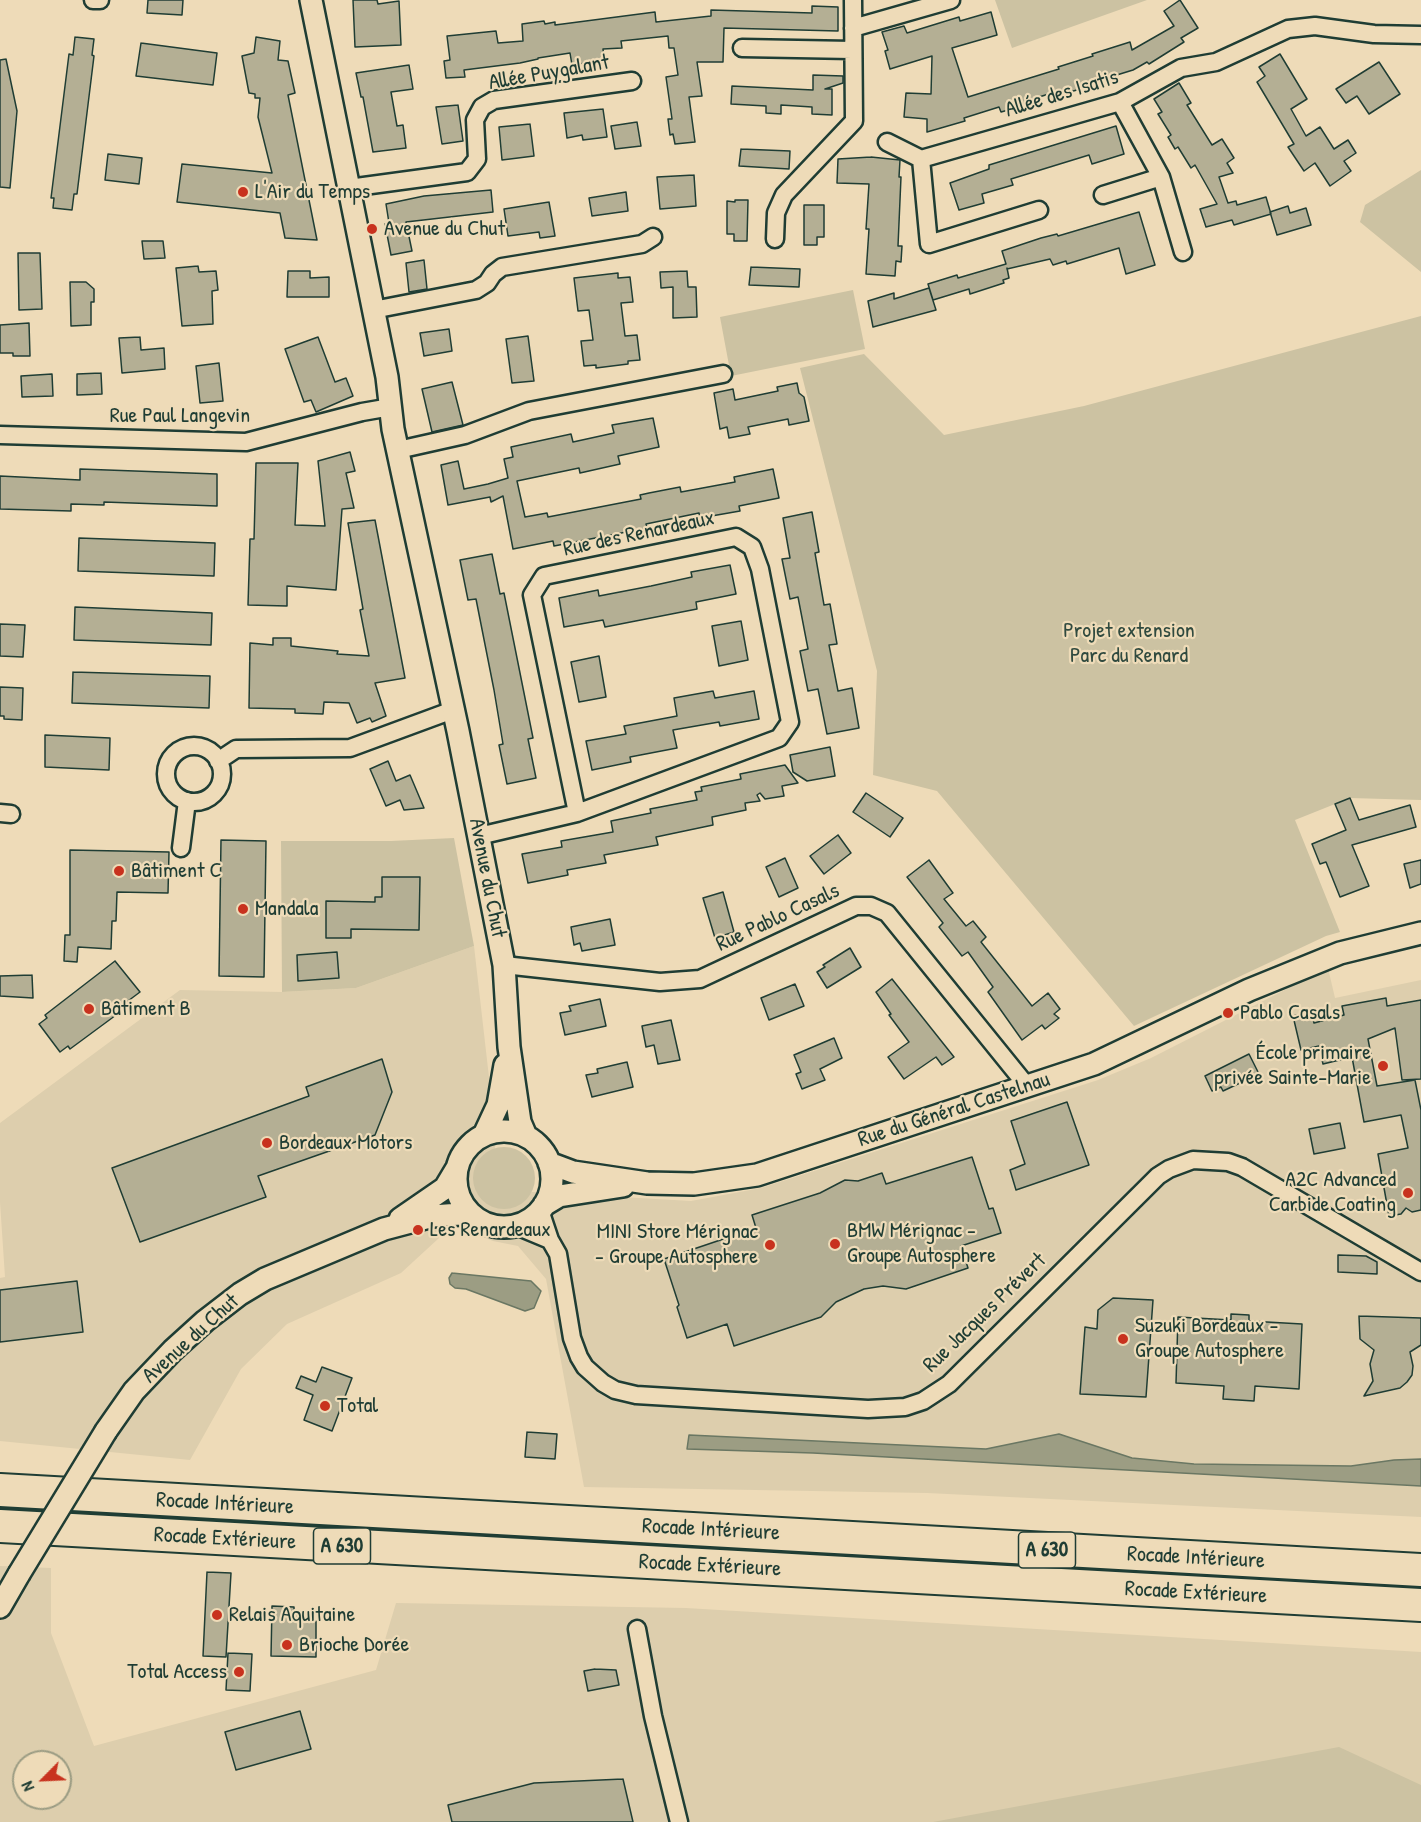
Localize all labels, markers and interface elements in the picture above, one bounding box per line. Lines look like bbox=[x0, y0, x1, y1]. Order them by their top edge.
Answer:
street label: Allée Puygalant bbox=[487, 49, 611, 97]
street label: Allée des Isatis bbox=[1002, 64, 1122, 124]
place label: L'Air du Temps bbox=[255, 179, 370, 205]
marker: L'Air du Temps bbox=[236, 185, 250, 199]
place label: Avenue du Chut bbox=[384, 216, 505, 242]
marker: Avenue du Chut bbox=[365, 222, 379, 236]
street label: Rue Paul Langevin bbox=[110, 403, 250, 429]
street label: Rue des Renardeaux bbox=[561, 505, 717, 563]
park label: Projet extension Parc du Renard bbox=[1063, 618, 1195, 670]
street label: Avenue du Chut bbox=[463, 816, 511, 940]
place label: Bâtiment C bbox=[131, 858, 222, 884]
marker: Bâtiment C bbox=[112, 864, 126, 878]
street label: Rue Pablo Casals bbox=[712, 878, 844, 958]
place label: Mandala bbox=[255, 896, 318, 922]
marker: Mandala bbox=[236, 902, 250, 916]
place label: Bâtiment B bbox=[101, 996, 191, 1022]
place label: Pablo Casals bbox=[1240, 1000, 1340, 1026]
marker: Bâtiment B bbox=[82, 1002, 96, 1016]
marker: Pablo Casals bbox=[1221, 1006, 1235, 1020]
place label: École primaire privée Sainte-Marie bbox=[1214, 1040, 1371, 1092]
marker: École primaire privée Sainte-Marie bbox=[1376, 1059, 1390, 1073]
street label: Rue du Général Castelnau bbox=[855, 1067, 1053, 1153]
place label: Bordeaux Motors bbox=[279, 1130, 412, 1156]
marker: Bordeaux Motors bbox=[260, 1136, 274, 1150]
place label: A2C Advanced Carbide Coating bbox=[1269, 1167, 1396, 1218]
marker: A2C Advanced Carbide Coating bbox=[1401, 1186, 1415, 1200]
place label: Les Renardeaux bbox=[430, 1217, 551, 1243]
place label: BMW Mérignac - Groupe Autosphere bbox=[847, 1218, 996, 1270]
place label: MINI Store Mérignac - Groupe Autosphere bbox=[595, 1219, 758, 1270]
marker: Les Renardeaux bbox=[411, 1223, 425, 1237]
marker: BMW Mérignac - Groupe Autosphere bbox=[828, 1237, 842, 1251]
marker: MINI Store Mérignac - Groupe Autosphere bbox=[763, 1238, 777, 1252]
street label: Rue Jacques Prévert bbox=[918, 1248, 1052, 1378]
street label: Avenue du Chut bbox=[137, 1289, 245, 1389]
place label: Suzuki Bordeaux - Groupe Autosphere bbox=[1135, 1313, 1284, 1364]
marker: Suzuki Bordeaux - Groupe Autosphere bbox=[1116, 1332, 1130, 1346]
place label: Total bbox=[337, 1393, 378, 1419]
marker: Total bbox=[318, 1399, 332, 1413]
street label: Rocade Intérieure bbox=[155, 1487, 295, 1521]
street label: Rocade Intérieure bbox=[641, 1513, 781, 1547]
street label: Rocade Extérieure bbox=[153, 1522, 297, 1556]
road number: A 630 bbox=[314, 1528, 370, 1564]
road number: A 630 bbox=[1018, 1532, 1076, 1568]
street label: Rocade Intérieure bbox=[1126, 1541, 1266, 1575]
street label: Rocade Extérieure bbox=[638, 1549, 782, 1583]
street label: Rocade Extérieure bbox=[1124, 1576, 1268, 1610]
place label: Relais Aquitaine bbox=[229, 1602, 355, 1628]
marker: Relais Aquitaine bbox=[210, 1608, 224, 1622]
place label: Brioche Dorée bbox=[299, 1632, 409, 1658]
marker: Brioche Dorée bbox=[280, 1638, 294, 1652]
place label: Total Access bbox=[127, 1659, 227, 1685]
marker: Total Access bbox=[232, 1665, 246, 1679]
north arrow bbox=[12, 1750, 72, 1810]
text: N bbox=[16, 1778, 39, 1795]

